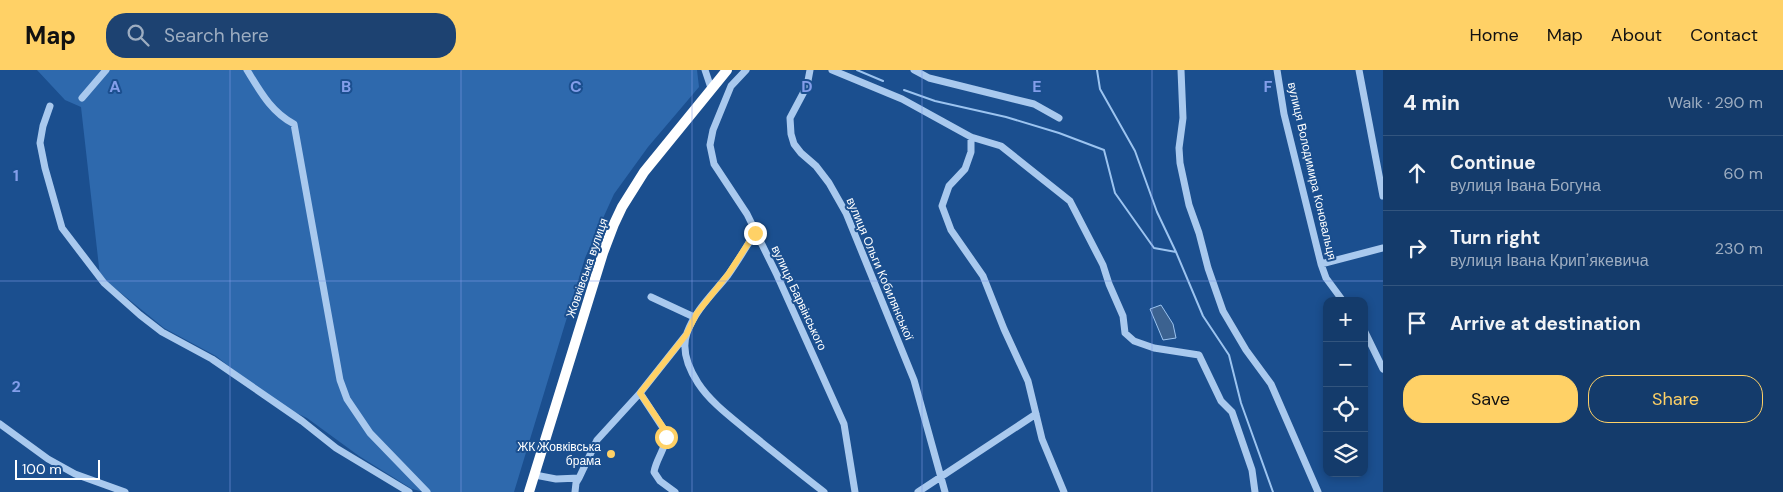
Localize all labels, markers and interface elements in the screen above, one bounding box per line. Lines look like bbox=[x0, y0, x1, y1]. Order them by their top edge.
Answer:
search box bbox=[106, 13, 456, 58]
text: Map bbox=[25, 20, 76, 51]
icon: search bbox=[124, 21, 152, 49]
text: Search here bbox=[164, 23, 269, 48]
text: Home bbox=[1469, 23, 1519, 47]
text: Map bbox=[1547, 23, 1583, 47]
text: About bbox=[1611, 23, 1662, 47]
text: Contact bbox=[1690, 23, 1758, 47]
text: A bbox=[109, 76, 121, 97]
text: B bbox=[341, 76, 351, 97]
text: C bbox=[570, 76, 582, 97]
text: D bbox=[801, 76, 813, 97]
text: E bbox=[1032, 76, 1042, 97]
text: F bbox=[1264, 76, 1273, 97]
street label: вулиця Володимира Коновальця bbox=[1284, 81, 1340, 261]
text: 4 min bbox=[1403, 89, 1460, 117]
text: Walk · 290 m bbox=[1668, 92, 1763, 113]
text: Continue bbox=[1450, 150, 1536, 175]
icon: ahead bbox=[1403, 159, 1431, 187]
text: 60 m bbox=[1723, 163, 1763, 184]
text: 1 bbox=[13, 165, 19, 186]
text: вулиця Івана Богуна bbox=[1450, 175, 1601, 196]
street label: вулиця Ольги Кобилянської bbox=[843, 195, 918, 344]
street label: Жовківська вулиця bbox=[562, 216, 612, 320]
route end bbox=[744, 222, 767, 245]
text: Turn right bbox=[1450, 225, 1540, 250]
icon: right bbox=[1403, 234, 1431, 262]
text: 230 m bbox=[1715, 238, 1763, 259]
street label: вулиця Барвінського bbox=[768, 243, 830, 353]
text: вулиця Івана Крипʼякевича bbox=[1450, 250, 1649, 271]
map controls bbox=[1323, 297, 1368, 477]
button: + bbox=[1323, 297, 1368, 342]
icon: arrive bbox=[1403, 309, 1431, 337]
text: Arrive at destination bbox=[1450, 311, 1641, 336]
button: − bbox=[1323, 342, 1368, 387]
button: Save bbox=[1403, 375, 1578, 423]
button: Share bbox=[1588, 375, 1763, 423]
text: 2 bbox=[11, 376, 21, 397]
button: locate bbox=[1323, 387, 1368, 432]
route start bbox=[655, 426, 678, 449]
button: layers bbox=[1323, 432, 1368, 477]
place label: ЖК Жовківська брама bbox=[517, 439, 601, 469]
marker: ЖК Жовківська брама bbox=[605, 448, 617, 460]
scale bar bbox=[15, 457, 100, 480]
text: 100 m bbox=[22, 460, 62, 478]

